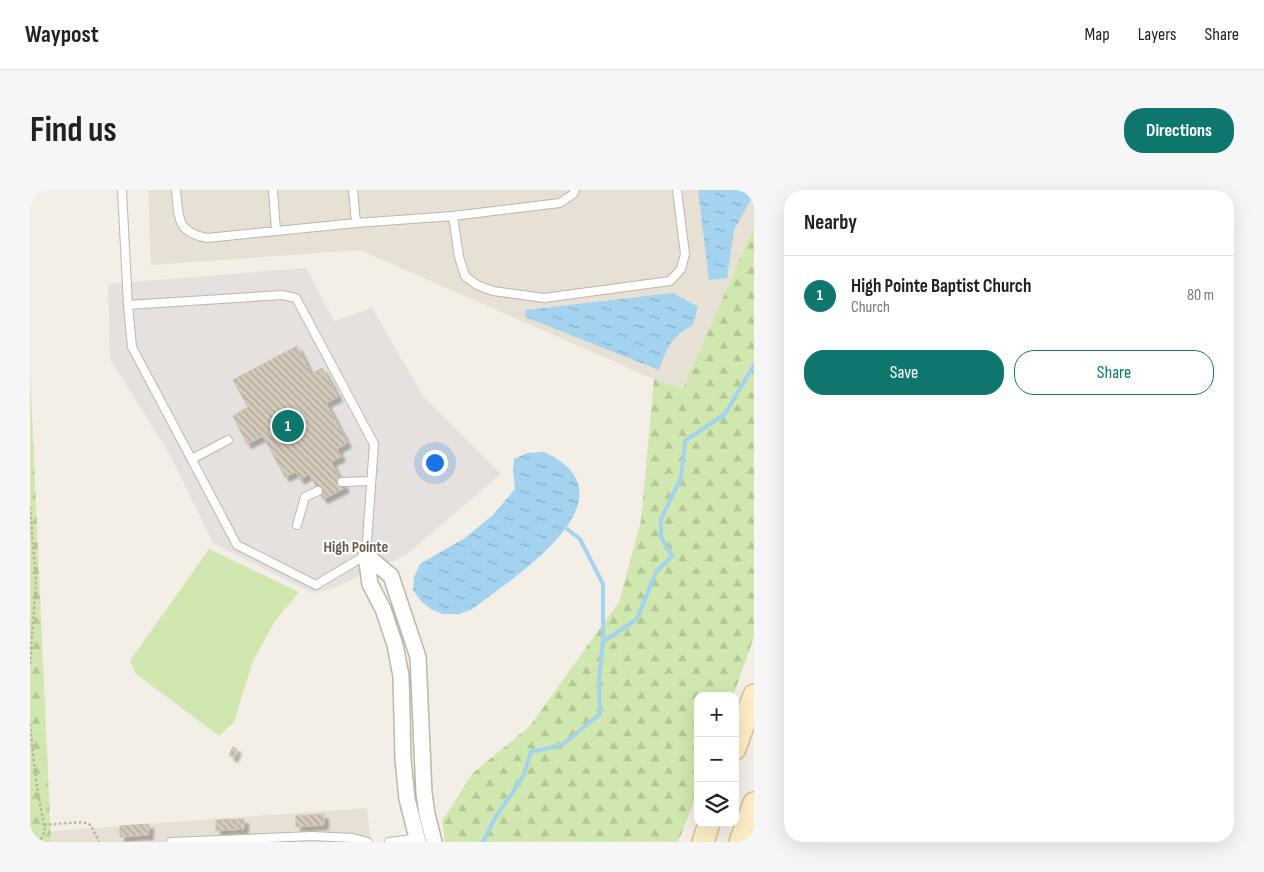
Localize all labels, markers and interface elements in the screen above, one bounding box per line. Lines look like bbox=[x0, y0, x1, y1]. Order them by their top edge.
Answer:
text: Waypost bbox=[25, 20, 99, 49]
text: Map bbox=[1085, 24, 1110, 45]
text: Layers bbox=[1138, 24, 1177, 45]
text: Share bbox=[1205, 24, 1239, 45]
button: Directions bbox=[1124, 108, 1234, 153]
text: Find us bbox=[30, 109, 117, 152]
text: Nearby bbox=[804, 210, 857, 235]
text: High Pointe Baptist Church bbox=[851, 275, 1031, 298]
text: 1 bbox=[817, 286, 823, 305]
text: 80 m bbox=[1187, 286, 1214, 305]
text: Church bbox=[851, 298, 890, 317]
button: Save bbox=[804, 350, 1004, 395]
button: Share bbox=[1014, 350, 1214, 395]
pin: 1 bbox=[272, 407, 304, 445]
your location bbox=[422, 450, 448, 476]
district label: High Pointe bbox=[324, 538, 389, 557]
map controls bbox=[694, 692, 739, 827]
button: + bbox=[694, 692, 739, 737]
button: − bbox=[694, 737, 739, 782]
button: layers bbox=[694, 782, 739, 827]

